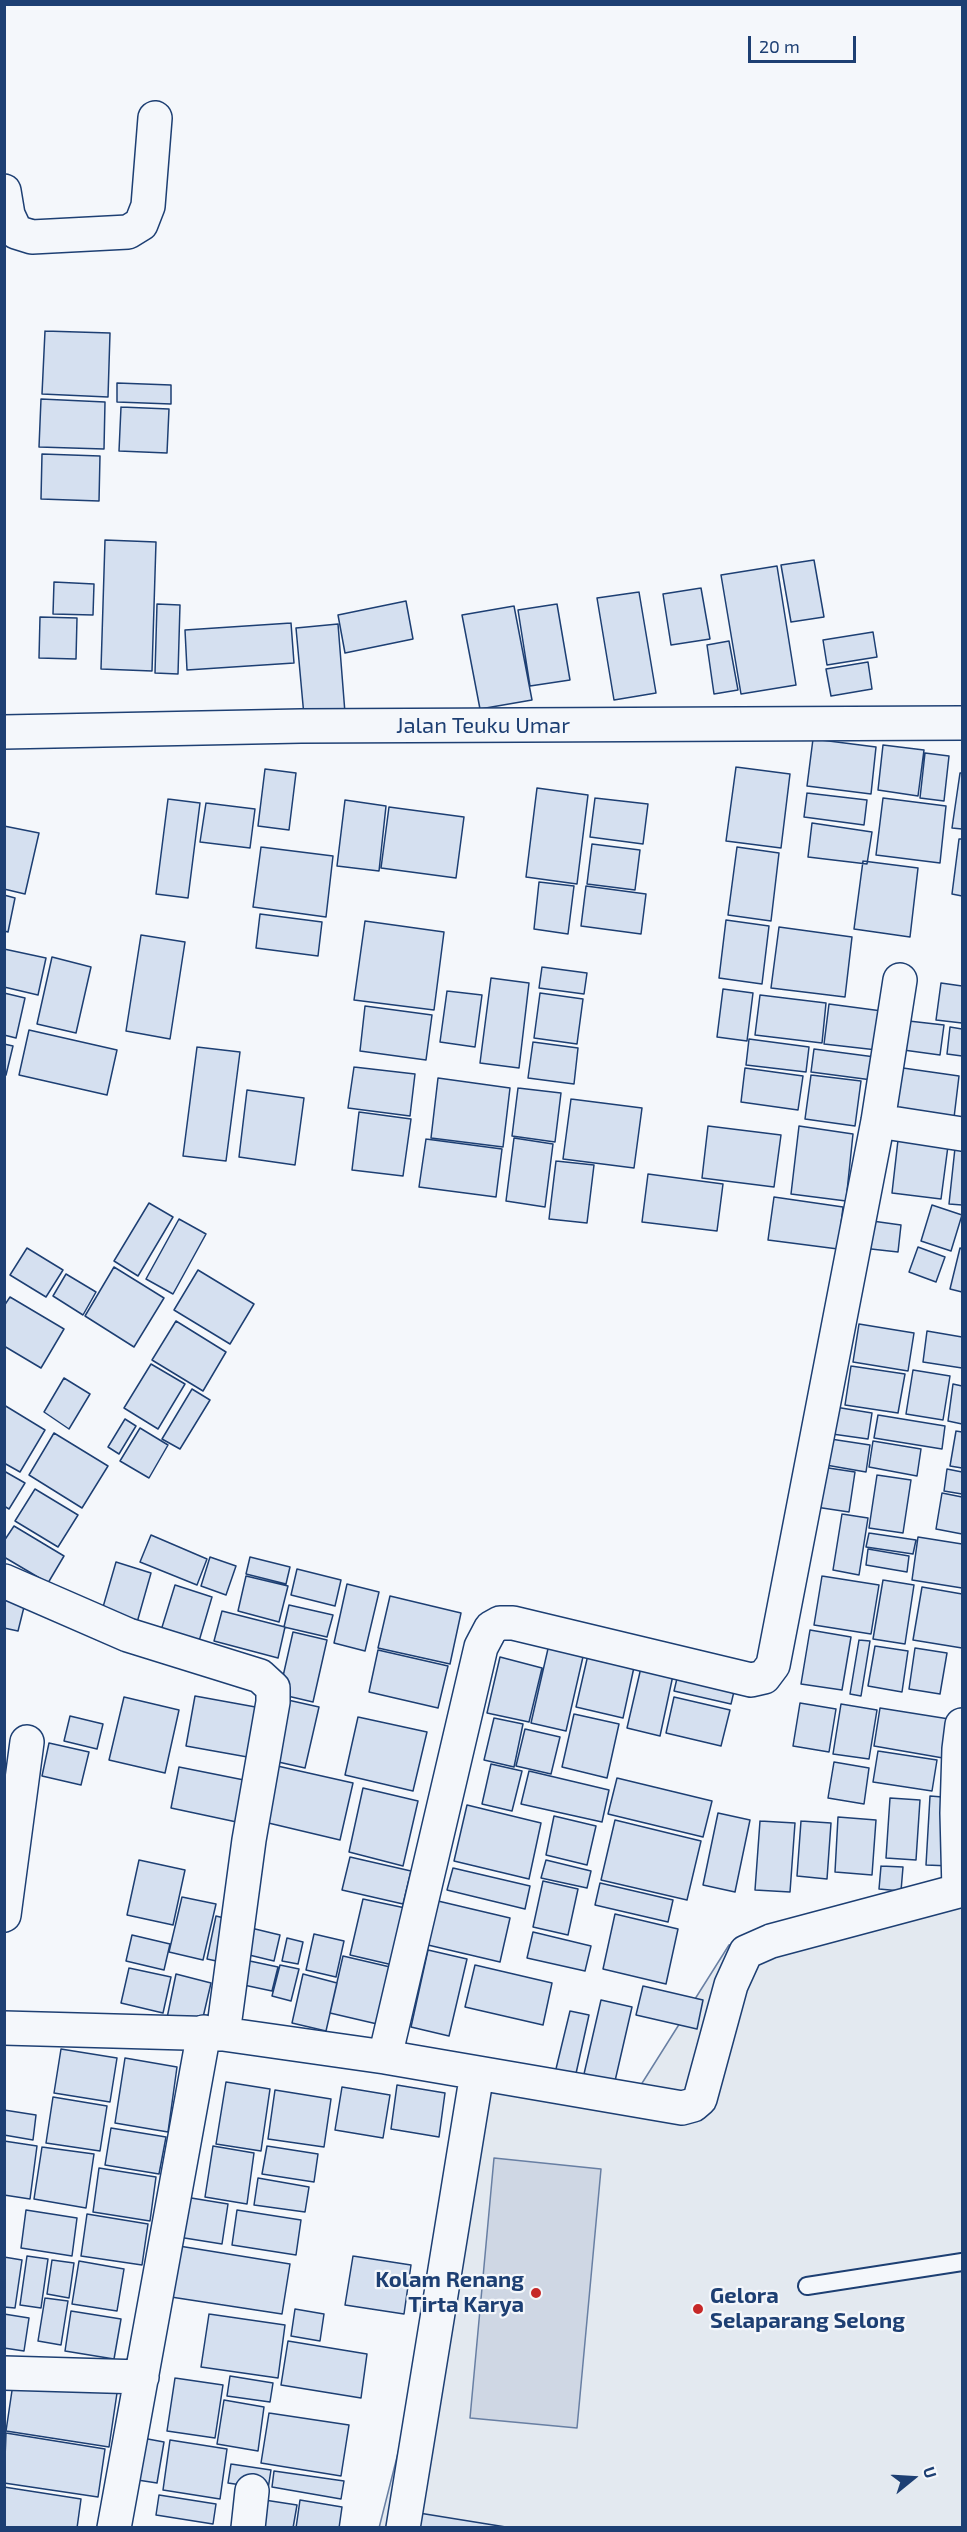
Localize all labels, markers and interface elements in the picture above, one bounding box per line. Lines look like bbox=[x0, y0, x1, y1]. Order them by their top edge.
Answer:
scale bar bbox=[751, 24, 859, 62]
text: 20 m bbox=[759, 35, 800, 57]
street label: Jalan Teuku Umar bbox=[396, 713, 570, 739]
place label: Kolam Renang Tirta Karya bbox=[375, 2267, 524, 2318]
place label: Gelora Selaparang Selong bbox=[710, 2283, 905, 2334]
marker: Kolam Renang Tirta Karya bbox=[529, 2286, 543, 2300]
marker: Gelora Selaparang Selong bbox=[691, 2302, 705, 2316]
north arrow bbox=[883, 2448, 943, 2508]
text: U bbox=[920, 2464, 941, 2480]

